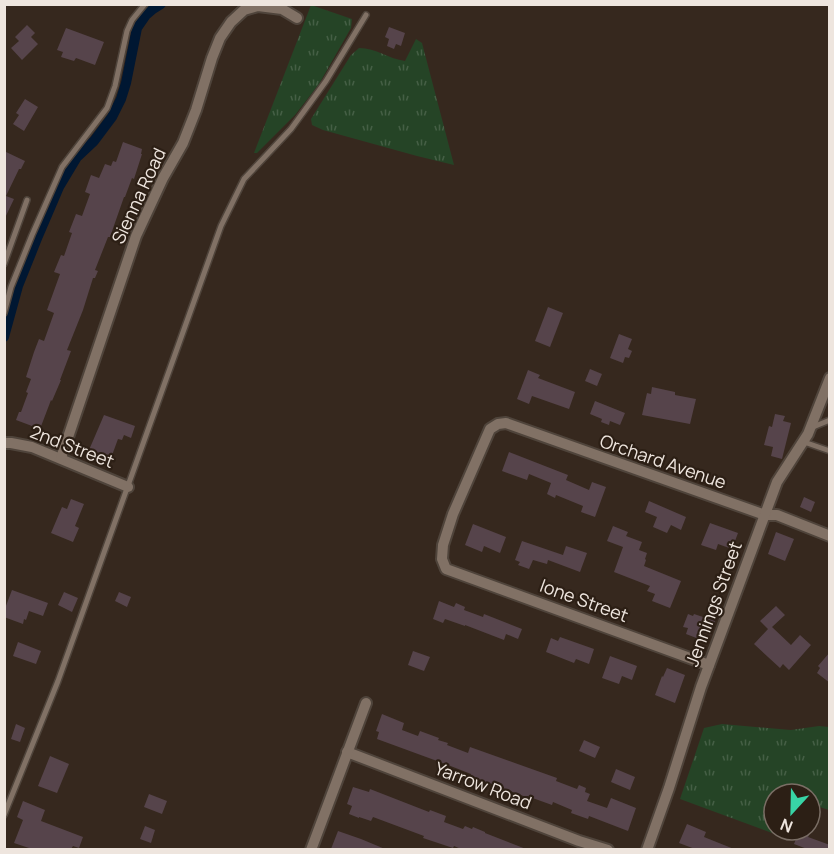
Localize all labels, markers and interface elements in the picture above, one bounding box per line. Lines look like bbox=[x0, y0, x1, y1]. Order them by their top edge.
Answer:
street label: Sienna Road bbox=[105, 144, 171, 247]
street label: 2nd Street bbox=[27, 419, 118, 473]
street label: Orchard Avenue bbox=[597, 428, 730, 494]
street label: Jennings Street bbox=[679, 538, 747, 670]
street label: Ione Street bbox=[537, 573, 632, 627]
street label: Yarrow Road bbox=[432, 756, 535, 814]
north arrow bbox=[762, 782, 822, 842]
text: N bbox=[777, 814, 796, 838]

